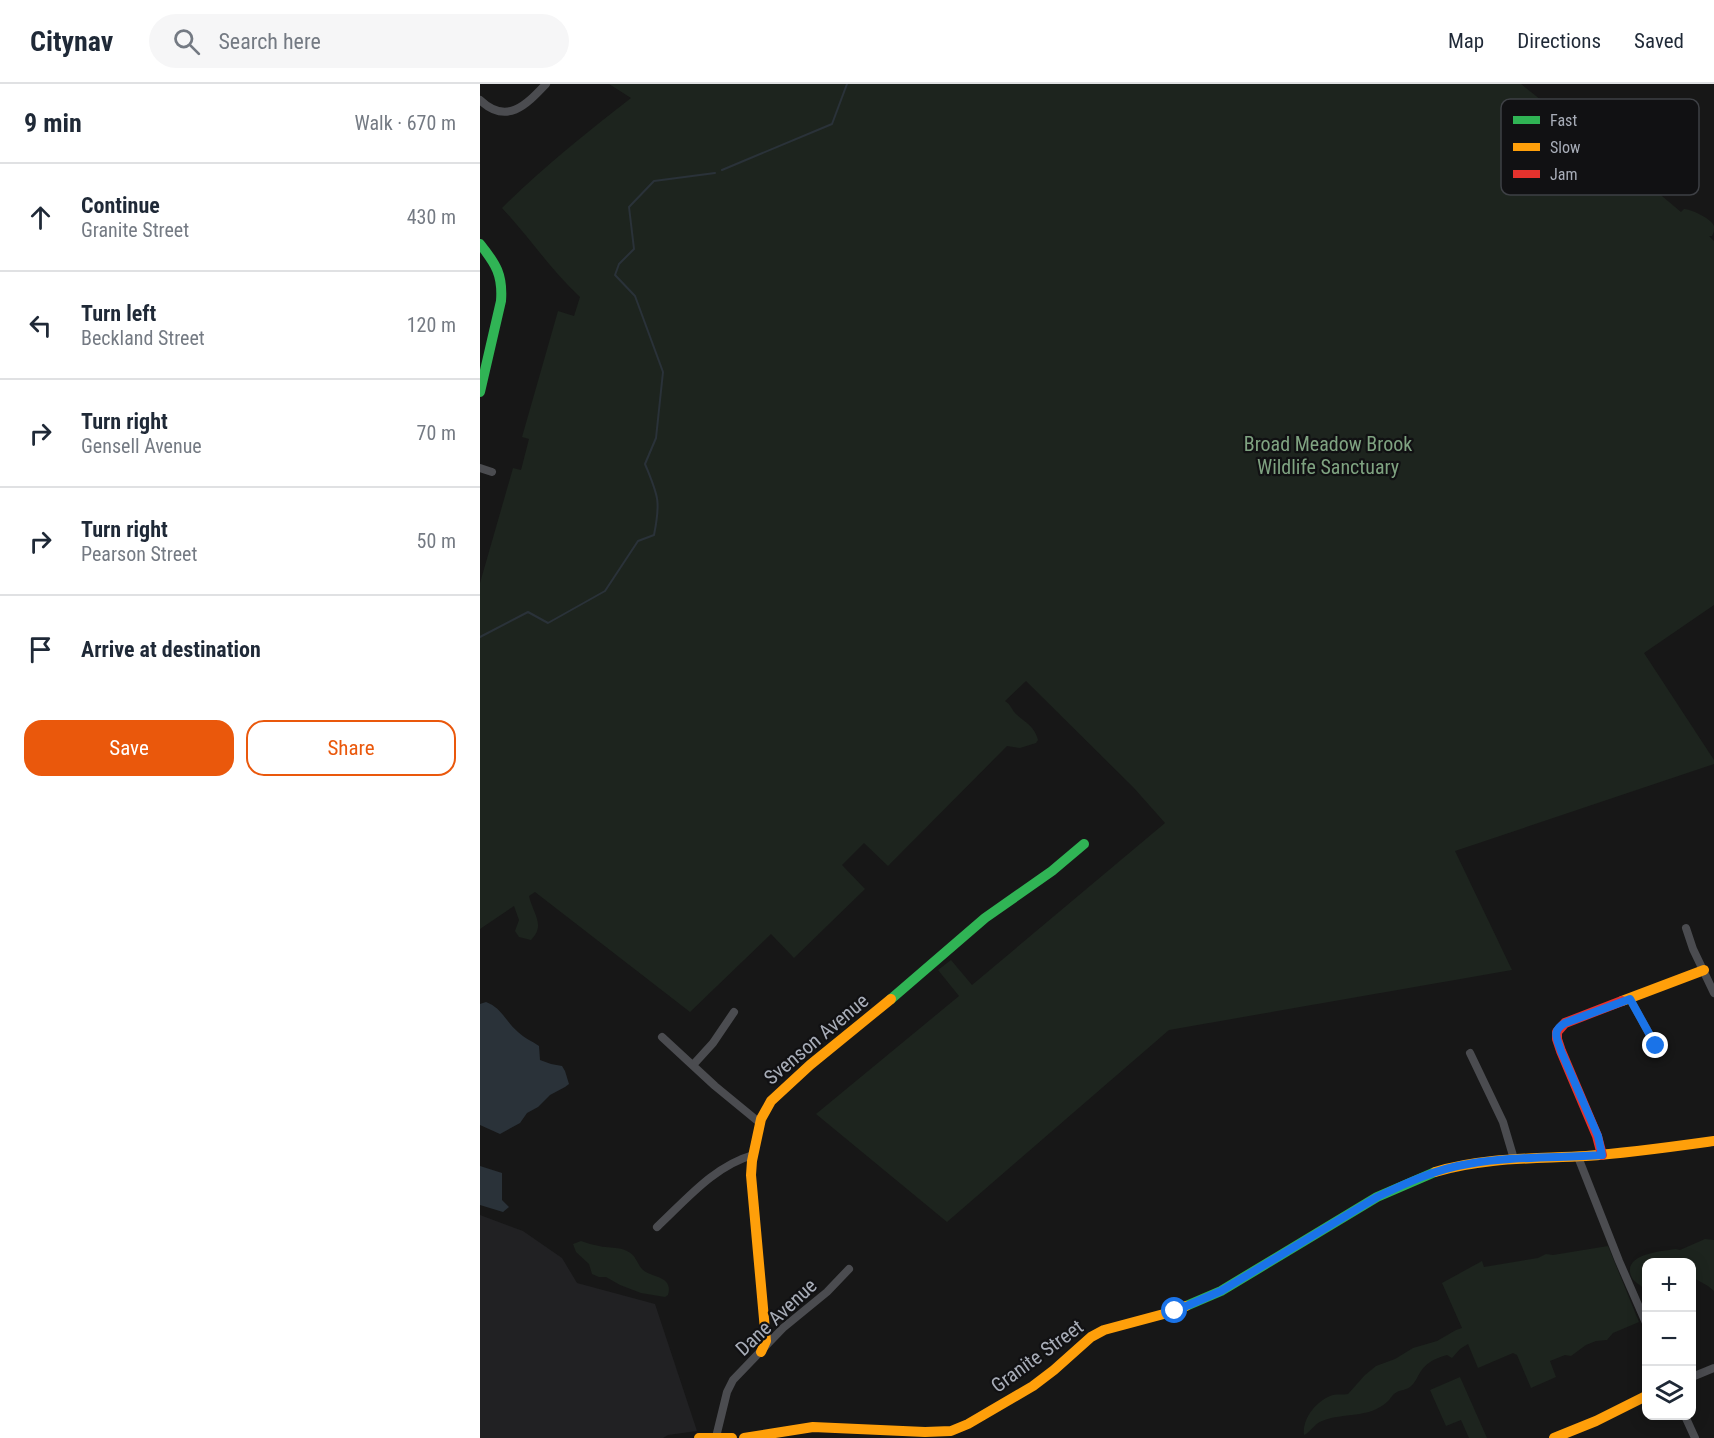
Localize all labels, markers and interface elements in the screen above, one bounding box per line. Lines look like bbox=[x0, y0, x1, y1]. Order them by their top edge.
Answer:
search box bbox=[149, 14, 569, 68]
text: Citynav bbox=[30, 25, 113, 58]
icon: search bbox=[170, 25, 203, 58]
text: Search here bbox=[218, 29, 321, 54]
text: Map bbox=[1448, 29, 1484, 53]
text: Directions bbox=[1517, 29, 1601, 53]
text: Saved bbox=[1634, 29, 1684, 53]
legend bbox=[1501, 99, 1699, 195]
text: 9 min bbox=[24, 108, 82, 138]
text: Walk · 670 m bbox=[355, 111, 456, 135]
text: Fast bbox=[1550, 111, 1577, 130]
text: Slow bbox=[1550, 138, 1580, 157]
text: Jam bbox=[1550, 165, 1577, 184]
text: Continue bbox=[81, 193, 160, 218]
icon: ahead bbox=[24, 201, 57, 234]
text: 430 m bbox=[407, 205, 456, 229]
text: Granite Street bbox=[81, 218, 189, 242]
text: Turn left bbox=[81, 301, 156, 326]
icon: left bbox=[24, 309, 57, 342]
text: 120 m bbox=[407, 313, 456, 337]
text: Beckland Street bbox=[81, 326, 205, 350]
text: Turn right bbox=[81, 409, 168, 434]
icon: right bbox=[24, 417, 57, 450]
text: 70 m bbox=[417, 421, 456, 445]
park label: Broad Meadow Brook Wildlife Sanctuary bbox=[1244, 432, 1412, 479]
text: Gensell Avenue bbox=[81, 434, 202, 458]
text: Turn right bbox=[81, 517, 168, 542]
icon: right bbox=[24, 525, 57, 558]
text: 50 m bbox=[417, 529, 456, 553]
text: Pearson Street bbox=[81, 542, 197, 566]
icon: arrive bbox=[24, 633, 57, 666]
text: Arrive at destination bbox=[81, 637, 261, 662]
button: Save bbox=[24, 720, 234, 776]
button: Share bbox=[246, 720, 456, 776]
street label: Svenson Avenue bbox=[759, 988, 873, 1090]
route end bbox=[1642, 1032, 1668, 1058]
map controls bbox=[1642, 1258, 1696, 1420]
button: + bbox=[1642, 1258, 1696, 1312]
street label: Dane Avenue bbox=[730, 1273, 822, 1361]
route start bbox=[1161, 1297, 1187, 1323]
button: − bbox=[1642, 1312, 1696, 1366]
street label: Granite Street bbox=[986, 1314, 1088, 1397]
button: layers bbox=[1642, 1366, 1696, 1420]

